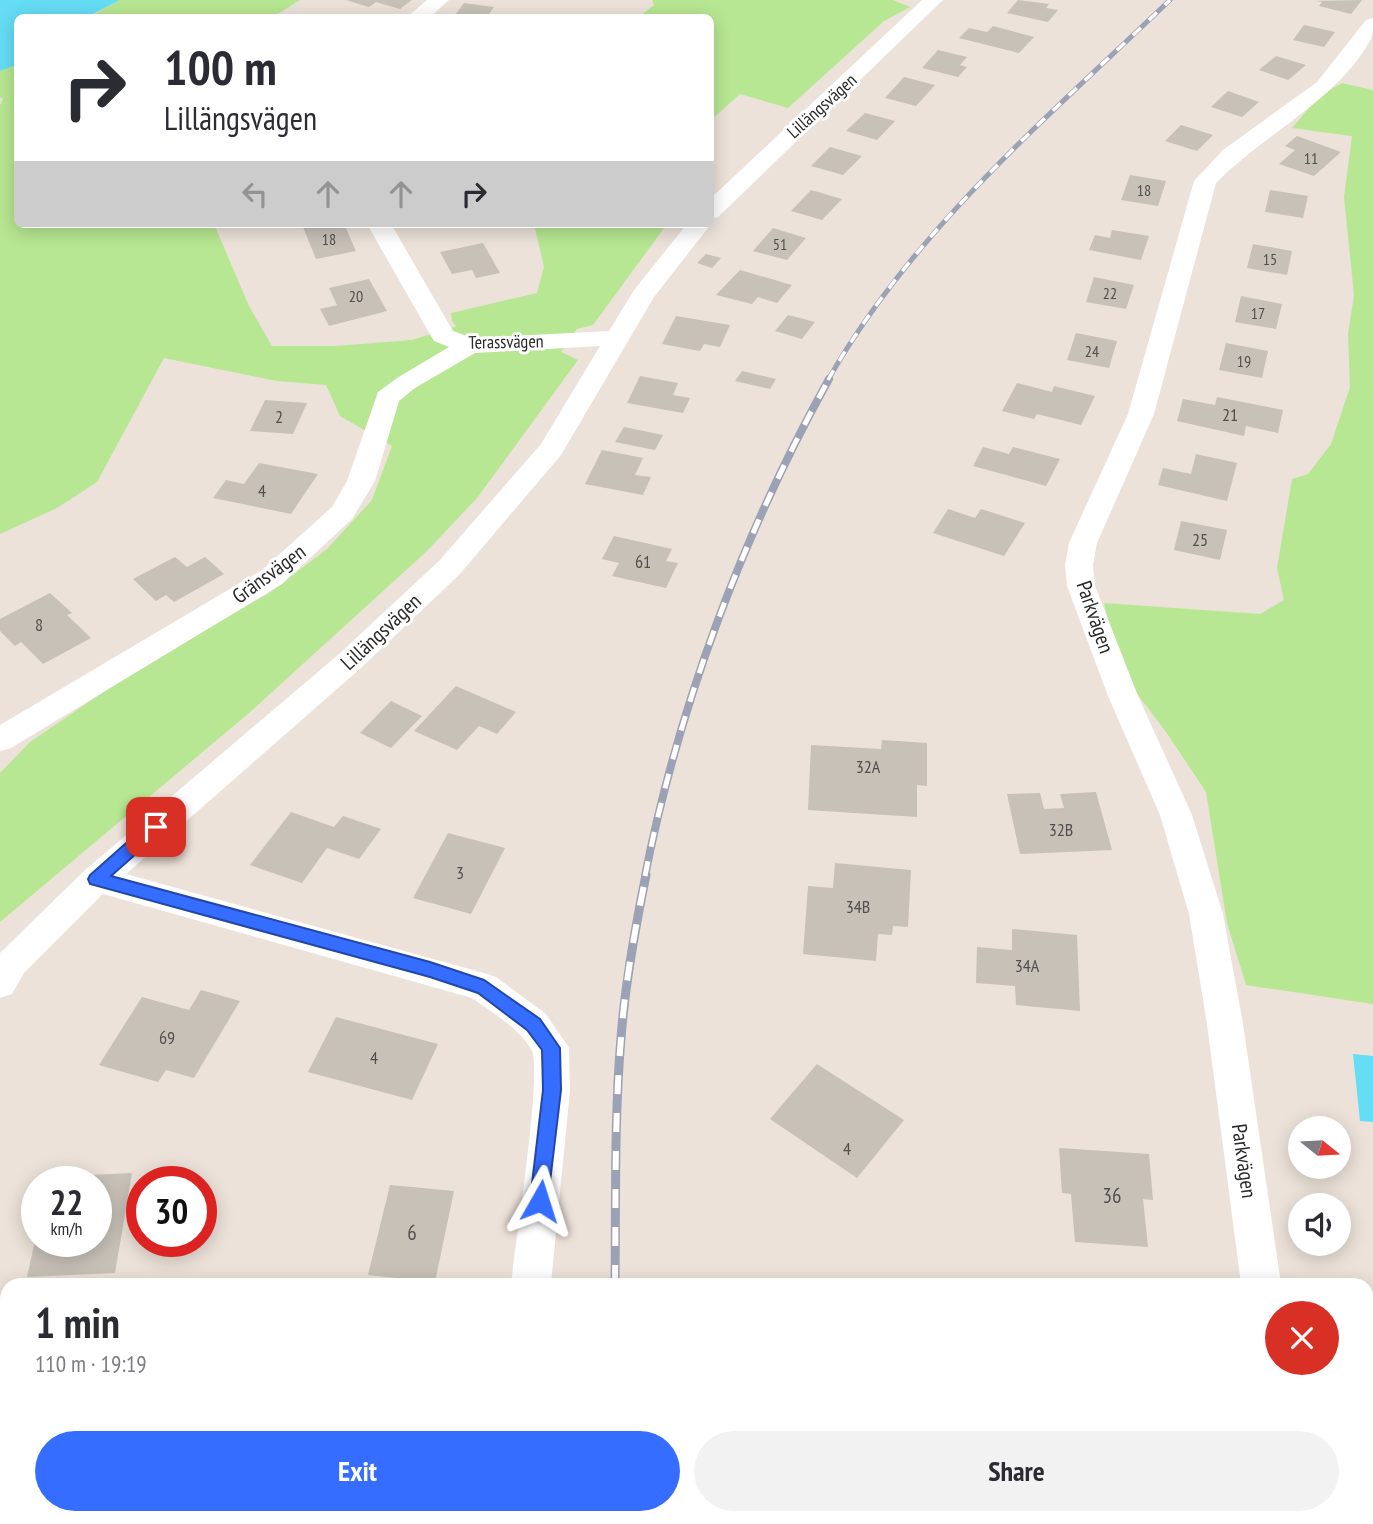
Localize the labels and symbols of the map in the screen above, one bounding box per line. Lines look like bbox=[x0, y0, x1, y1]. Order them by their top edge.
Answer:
street label: Lillängsvägen bbox=[782, 68, 861, 143]
house number: 11 bbox=[1304, 148, 1318, 168]
house number: 18 bbox=[1137, 180, 1151, 200]
house number: 18 bbox=[322, 229, 336, 249]
house number: 51 bbox=[773, 234, 787, 254]
house number: 15 bbox=[1263, 249, 1277, 269]
house number: 22 bbox=[1103, 283, 1117, 303]
house number: 20 bbox=[349, 286, 363, 306]
house number: 17 bbox=[1251, 303, 1265, 323]
street label: Terassvägen bbox=[468, 329, 544, 354]
house number: 24 bbox=[1085, 341, 1099, 361]
house number: 19 bbox=[1237, 351, 1251, 371]
house number: 21 bbox=[1222, 403, 1238, 426]
house number: 2 bbox=[275, 405, 283, 428]
house number: 4 bbox=[258, 479, 266, 502]
house number: 25 bbox=[1192, 528, 1208, 551]
street label: Gränsvägen bbox=[227, 538, 311, 609]
house number: 61 bbox=[635, 550, 651, 573]
street label: Parkvägen bbox=[1071, 577, 1120, 657]
street label: Lillängsvägen bbox=[335, 588, 427, 676]
house number: 8 bbox=[35, 613, 43, 636]
house number: 32A bbox=[856, 755, 881, 778]
pin bbox=[126, 797, 186, 857]
house number: 32B bbox=[1049, 818, 1073, 841]
house number: 3 bbox=[456, 861, 464, 884]
house number: 34B bbox=[846, 895, 870, 918]
house number: 34A bbox=[1015, 954, 1040, 977]
house number: 69 bbox=[159, 1026, 175, 1049]
house number: 4 bbox=[370, 1046, 378, 1069]
north arrow bbox=[1288, 1116, 1351, 1180]
street label: Parkvägen bbox=[1226, 1122, 1263, 1200]
house number: 4 bbox=[843, 1137, 851, 1160]
position arrow bbox=[503, 1164, 577, 1238]
speed limit sign: 30 bbox=[126, 1166, 217, 1257]
house number: 36 bbox=[1103, 1182, 1121, 1209]
house number: 6 bbox=[407, 1219, 417, 1246]

